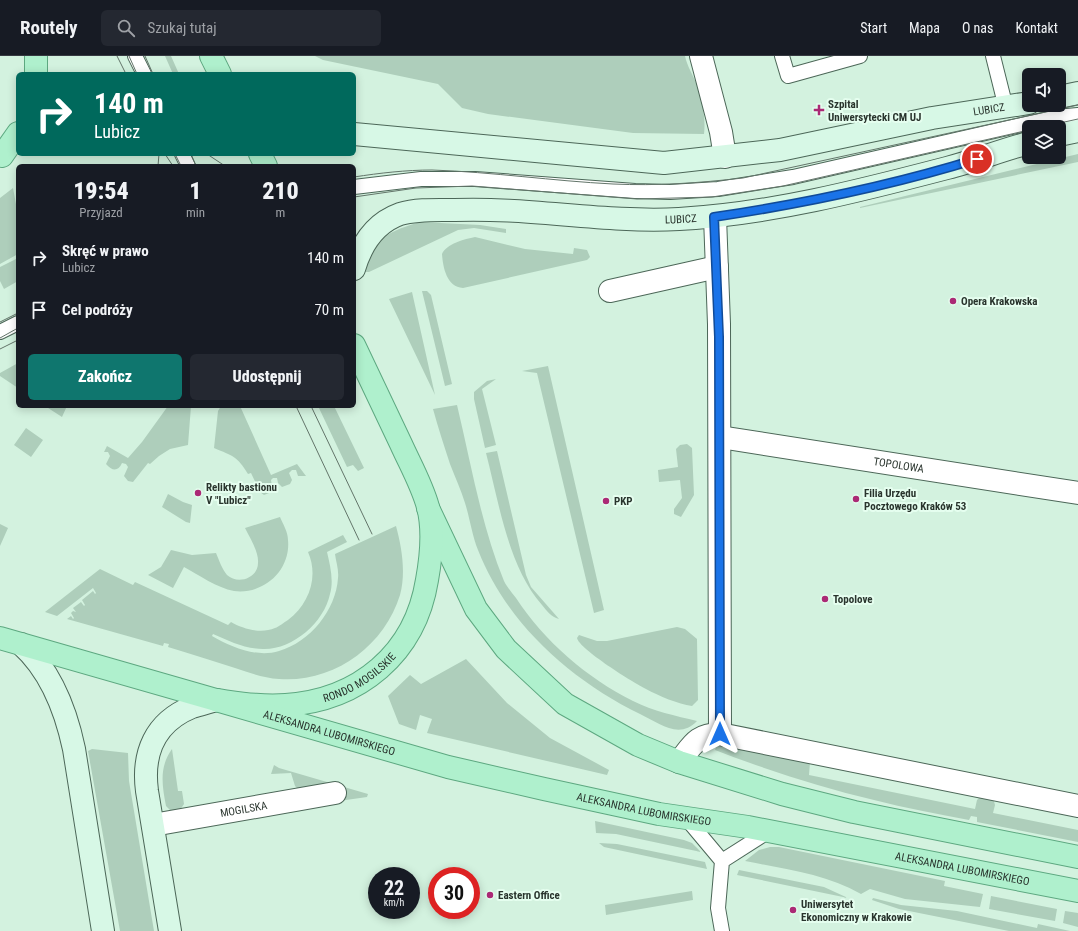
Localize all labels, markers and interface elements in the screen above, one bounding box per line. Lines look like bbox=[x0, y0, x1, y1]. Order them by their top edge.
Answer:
search box bbox=[101, 10, 381, 46]
text: Routely bbox=[20, 16, 77, 39]
icon: search bbox=[115, 17, 137, 39]
text: Szukaj tutaj bbox=[147, 19, 217, 37]
text: Start bbox=[860, 20, 887, 36]
text: Mapa bbox=[909, 20, 940, 36]
text: O nas bbox=[962, 20, 993, 36]
text: Kontakt bbox=[1015, 20, 1058, 36]
map controls bbox=[1022, 68, 1066, 164]
button: sound bbox=[1022, 68, 1066, 112]
text: 140 m bbox=[94, 87, 164, 120]
icon: right bbox=[28, 88, 80, 140]
place label: Szpital Uniwersytecki CM UJ bbox=[828, 98, 921, 124]
street label: LUBICZ bbox=[972, 101, 1006, 119]
marker: Szpital Uniwersytecki CM UJ bbox=[813, 104, 825, 116]
button: layers bbox=[1022, 120, 1066, 164]
text: Lubicz bbox=[94, 121, 140, 142]
pin bbox=[960, 142, 994, 176]
icon: arrive bbox=[966, 148, 988, 170]
text: 19:54 bbox=[73, 177, 129, 205]
text: 1 bbox=[189, 177, 202, 205]
text: 210 bbox=[262, 177, 299, 205]
text: Przyjazd bbox=[79, 205, 123, 220]
text: min bbox=[186, 205, 205, 220]
text: m bbox=[276, 205, 285, 220]
street label: LUBICZ bbox=[665, 212, 698, 227]
text: Skręć w prawo bbox=[62, 242, 149, 260]
icon: right bbox=[28, 247, 50, 269]
text: 140 m bbox=[307, 249, 344, 267]
text: Lubicz bbox=[62, 260, 95, 275]
place label: Opera Krakowska bbox=[961, 295, 1037, 308]
marker: Opera Krakowska bbox=[948, 296, 958, 306]
icon: arrive bbox=[28, 299, 50, 321]
text: Cel podróży bbox=[62, 301, 133, 319]
text: 70 m bbox=[314, 301, 344, 319]
button: Zakończ bbox=[28, 354, 182, 400]
button: Udostępnij bbox=[190, 354, 344, 400]
street label: TOPOLOWA bbox=[873, 455, 926, 476]
place label: Relikty bastionu V "Lubicz" bbox=[206, 481, 277, 507]
place label: Filia Urzędu Pocztowego Kraków 53 bbox=[864, 487, 967, 513]
marker: Relikty bastionu V "Lubicz" bbox=[193, 488, 203, 498]
marker: Filia Urzędu Pocztowego Kraków 53 bbox=[851, 494, 861, 504]
place label: PKP bbox=[614, 495, 633, 508]
marker: PKP bbox=[601, 496, 611, 506]
place label: Topolove bbox=[833, 593, 873, 606]
marker: Topolove bbox=[820, 594, 830, 604]
street label: RONDO MOGILSKIE bbox=[322, 650, 399, 705]
street label: ALEKSANDRA LUBOMIRSKIEGO bbox=[262, 708, 397, 758]
position arrow bbox=[699, 713, 741, 755]
street label: ALEKSANDRA LUBOMIRSKIEGO bbox=[575, 790, 712, 829]
street label: MOGILSKA bbox=[219, 799, 269, 820]
street label: ALEKSANDRA LUBOMIRSKIEGO bbox=[894, 850, 1031, 888]
speed limit sign: 30 bbox=[428, 867, 480, 919]
text: 22 bbox=[384, 876, 404, 900]
place label: Eastern Office bbox=[498, 889, 560, 902]
marker: Eastern Office bbox=[485, 890, 495, 900]
text: km/h bbox=[384, 897, 404, 908]
place label: Uniwersytet Ekonomiczny w Krakowie bbox=[801, 898, 912, 924]
marker: Uniwersytet Ekonomiczny w Krakowie bbox=[788, 905, 798, 915]

